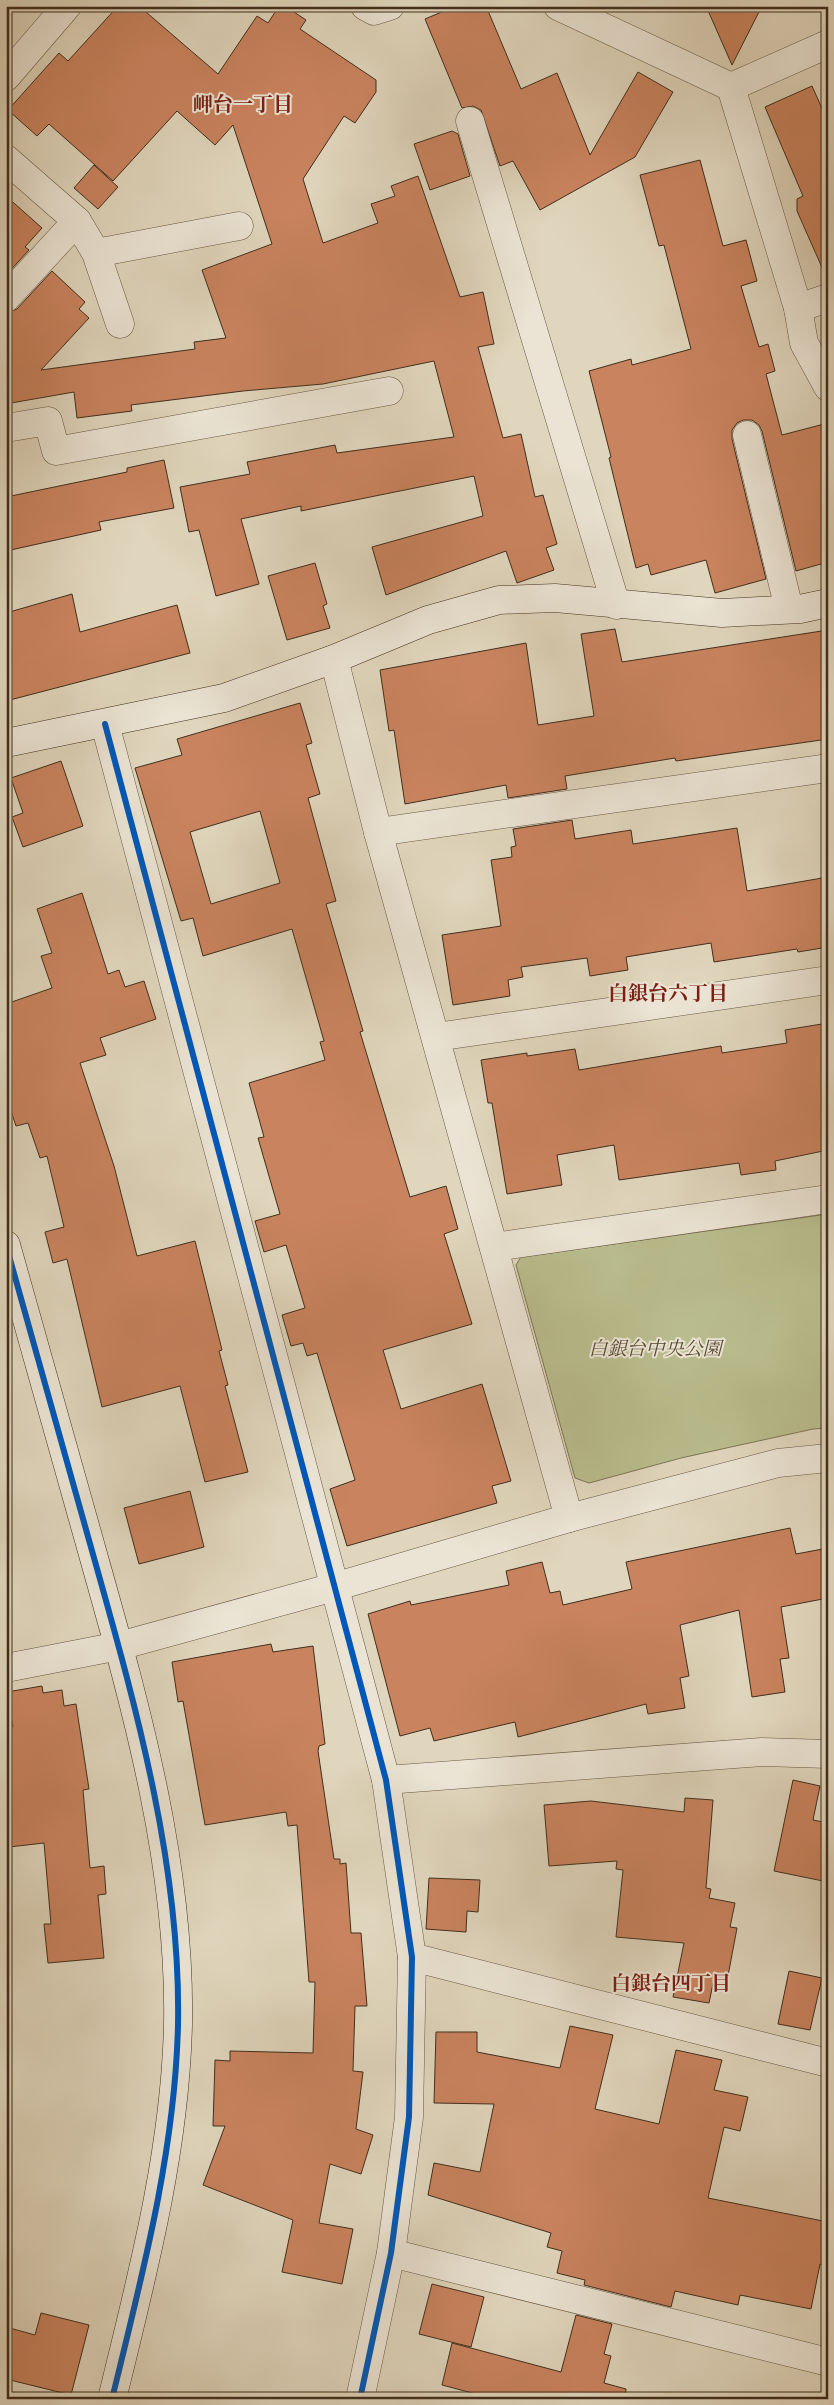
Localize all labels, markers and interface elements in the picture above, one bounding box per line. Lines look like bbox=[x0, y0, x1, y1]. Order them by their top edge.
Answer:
district label: 岬台一丁目 bbox=[193, 93, 293, 118]
district label: 白銀台六丁目 bbox=[608, 982, 728, 1007]
park label: 白銀台中央公園 bbox=[588, 1338, 724, 1362]
district label: 白銀台四丁目 bbox=[611, 1972, 731, 1997]

